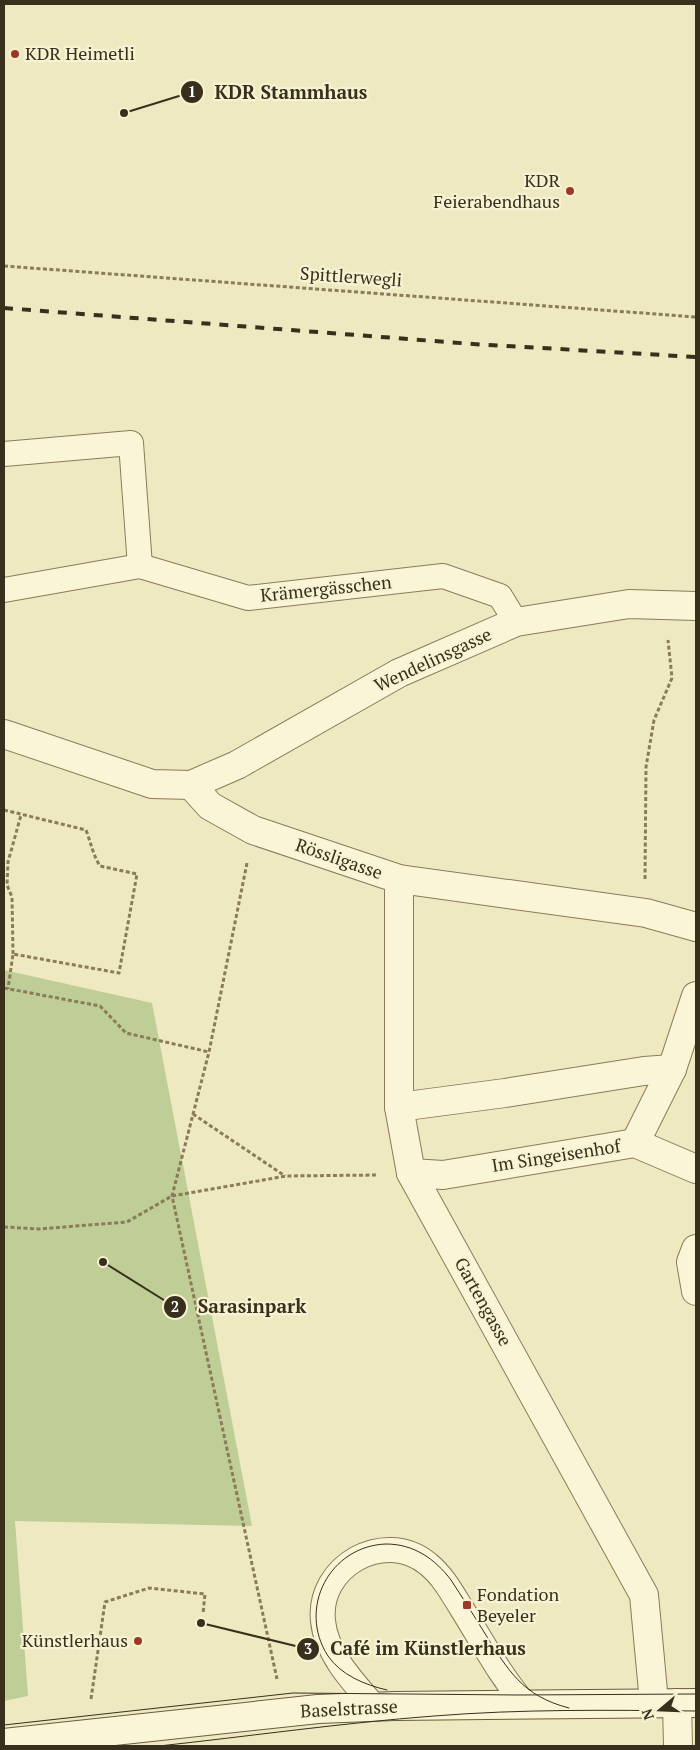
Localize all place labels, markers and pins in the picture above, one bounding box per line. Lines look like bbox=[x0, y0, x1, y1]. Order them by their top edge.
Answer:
place label: KDR Heimetli bbox=[25, 41, 135, 65]
marker: KDR Heimetli bbox=[9, 48, 21, 60]
callout: KDR Stammhaus bbox=[179, 75, 377, 109]
place label: KDR Feierabendhaus bbox=[433, 168, 561, 213]
marker: KDR Feierabendhaus bbox=[564, 185, 576, 197]
callout: Sarasinpark bbox=[163, 1290, 316, 1324]
place label: Fondation Beyeler bbox=[477, 1582, 560, 1627]
marker: Fondation Beyeler bbox=[461, 1599, 473, 1611]
place label: Künstlerhaus bbox=[22, 1628, 128, 1652]
callout: Café im Künstlerhaus bbox=[295, 1632, 536, 1666]
marker: Künstlerhaus bbox=[132, 1635, 144, 1647]

